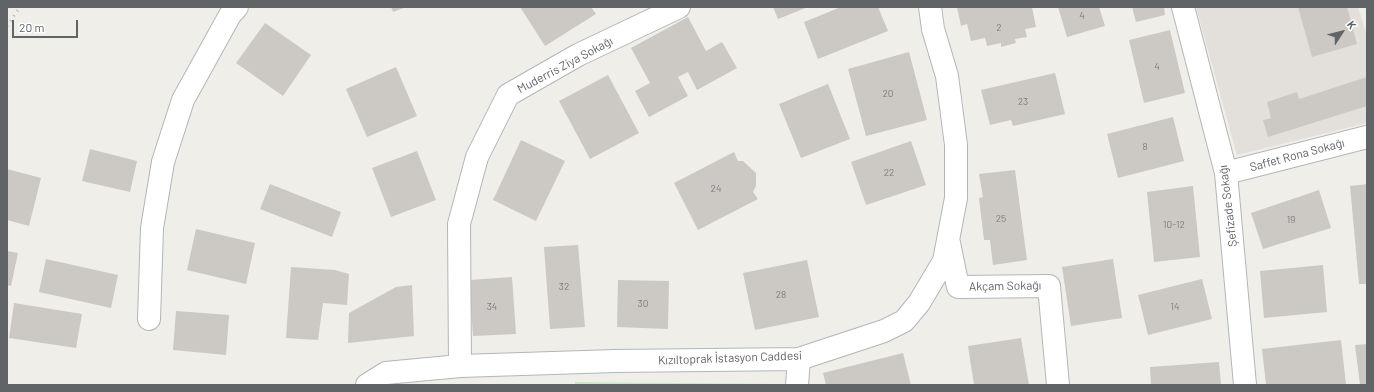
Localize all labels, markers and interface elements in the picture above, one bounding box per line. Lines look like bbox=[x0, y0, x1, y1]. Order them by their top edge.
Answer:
house number: 4 bbox=[1079, 10, 1085, 22]
scale bar bbox=[14, 12, 80, 38]
north arrow bbox=[1322, 12, 1362, 52]
text: K bbox=[1345, 18, 1359, 31]
text: 20 m bbox=[19, 20, 45, 34]
house number: 2 bbox=[996, 22, 1002, 34]
street label: Muderris Ziya Sokağı bbox=[515, 34, 615, 96]
house number: 4 bbox=[1154, 61, 1160, 73]
house number: 20 bbox=[882, 88, 894, 100]
house number: 23 bbox=[1018, 96, 1028, 108]
street label: Saffet Rona Sokağı bbox=[1248, 135, 1346, 175]
house number: 8 bbox=[1142, 141, 1148, 153]
street label: Şefizade Sokağı bbox=[1216, 164, 1240, 248]
house number: 22 bbox=[884, 167, 894, 179]
house number: 24 bbox=[711, 183, 721, 195]
house number: 25 bbox=[996, 213, 1006, 225]
house number: 19 bbox=[1287, 214, 1295, 226]
house number: 10-12 bbox=[1163, 219, 1185, 231]
street label: Akçam Sokağı bbox=[969, 278, 1041, 294]
house number: 32 bbox=[559, 281, 569, 293]
house number: 28 bbox=[776, 289, 786, 301]
house number: 30 bbox=[638, 298, 648, 310]
house number: 34 bbox=[487, 301, 497, 313]
house number: 14 bbox=[1170, 301, 1180, 313]
street label: Kızıltoprak İstasyon Caddesi bbox=[658, 348, 802, 368]

